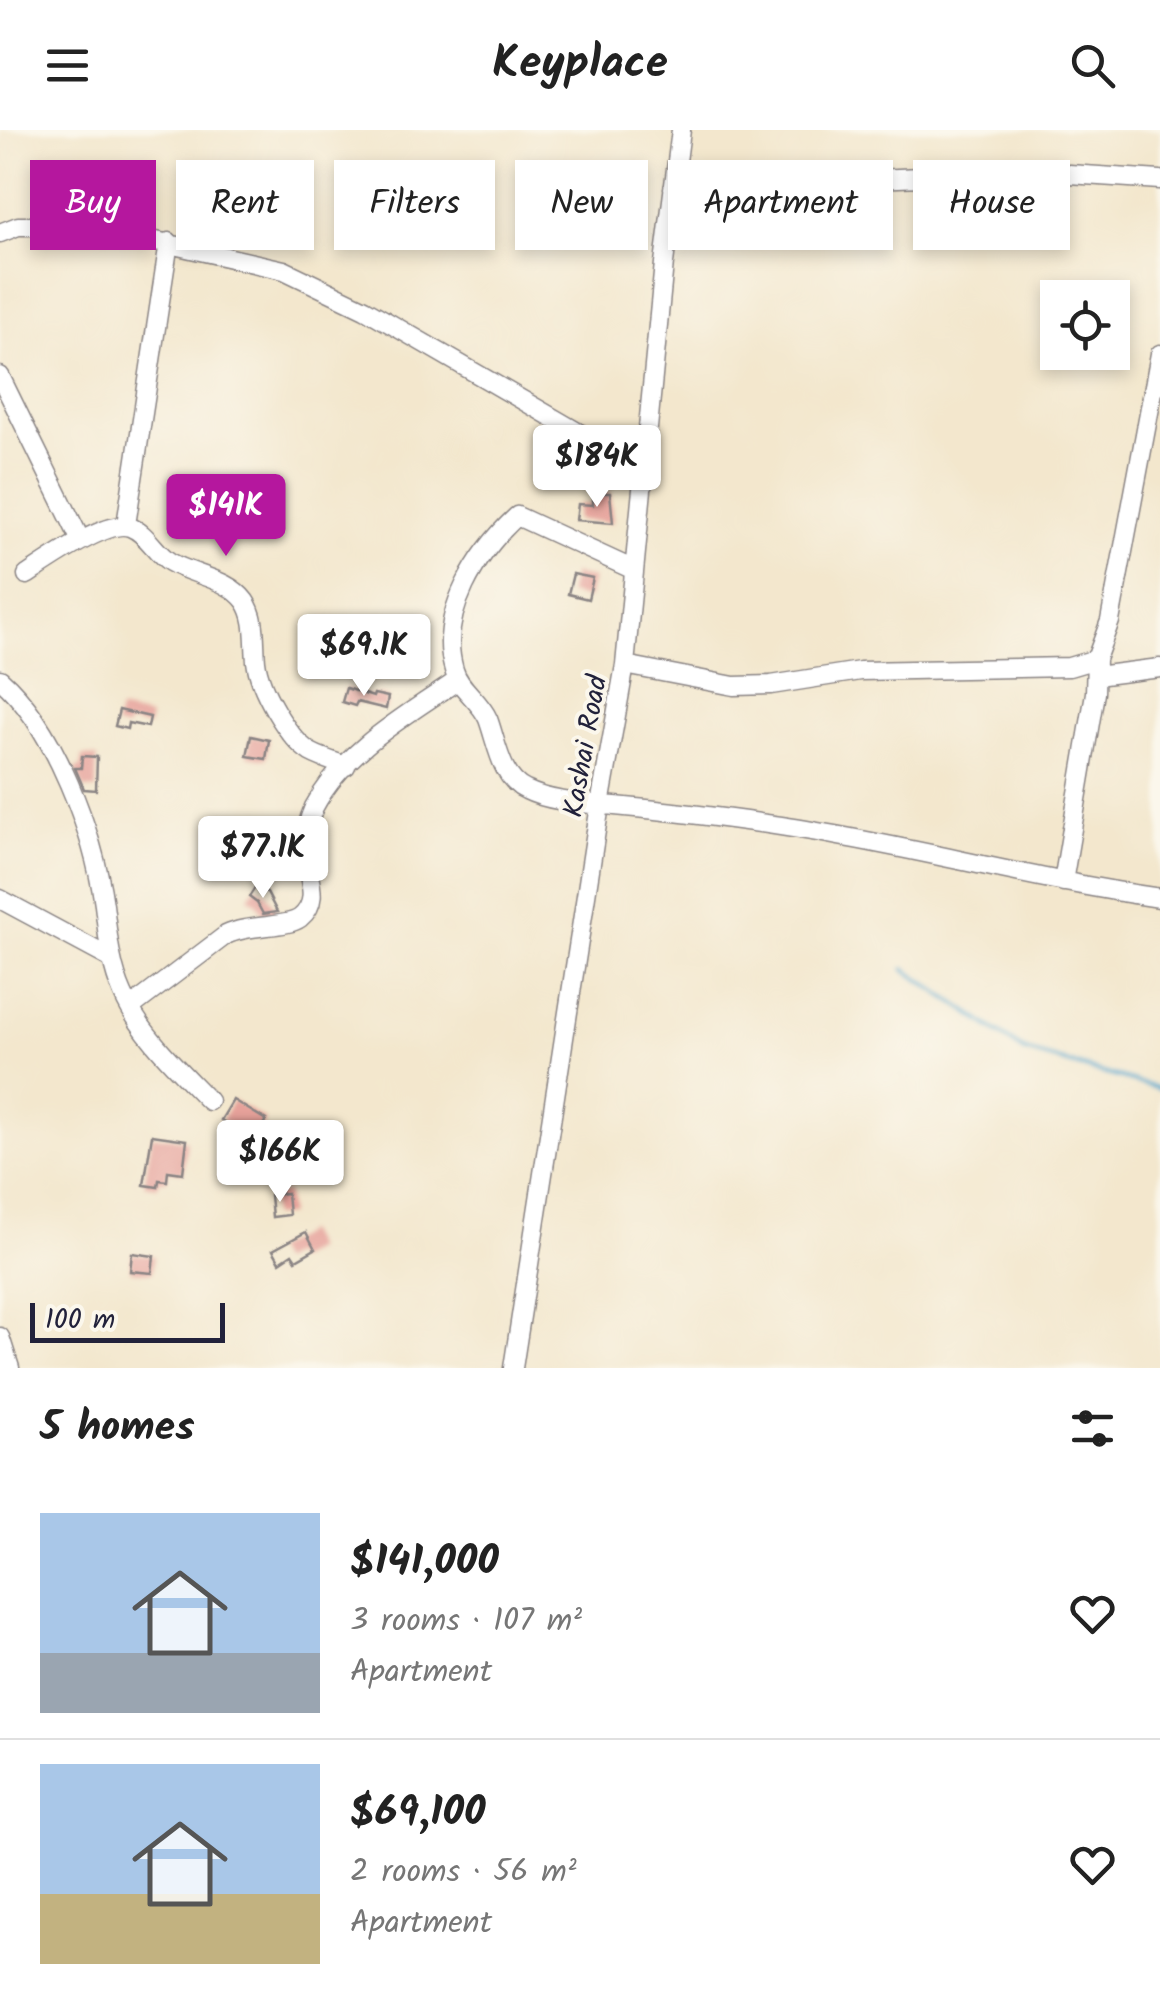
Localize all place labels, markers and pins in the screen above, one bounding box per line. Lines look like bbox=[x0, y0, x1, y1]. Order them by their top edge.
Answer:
pin: $184K bbox=[527, 425, 667, 510]
pin: $141K bbox=[156, 474, 296, 559]
pin: $69.1K bbox=[283, 614, 445, 699]
pin: $77.1K bbox=[182, 816, 344, 901]
pin: $166K bbox=[210, 1120, 350, 1205]

